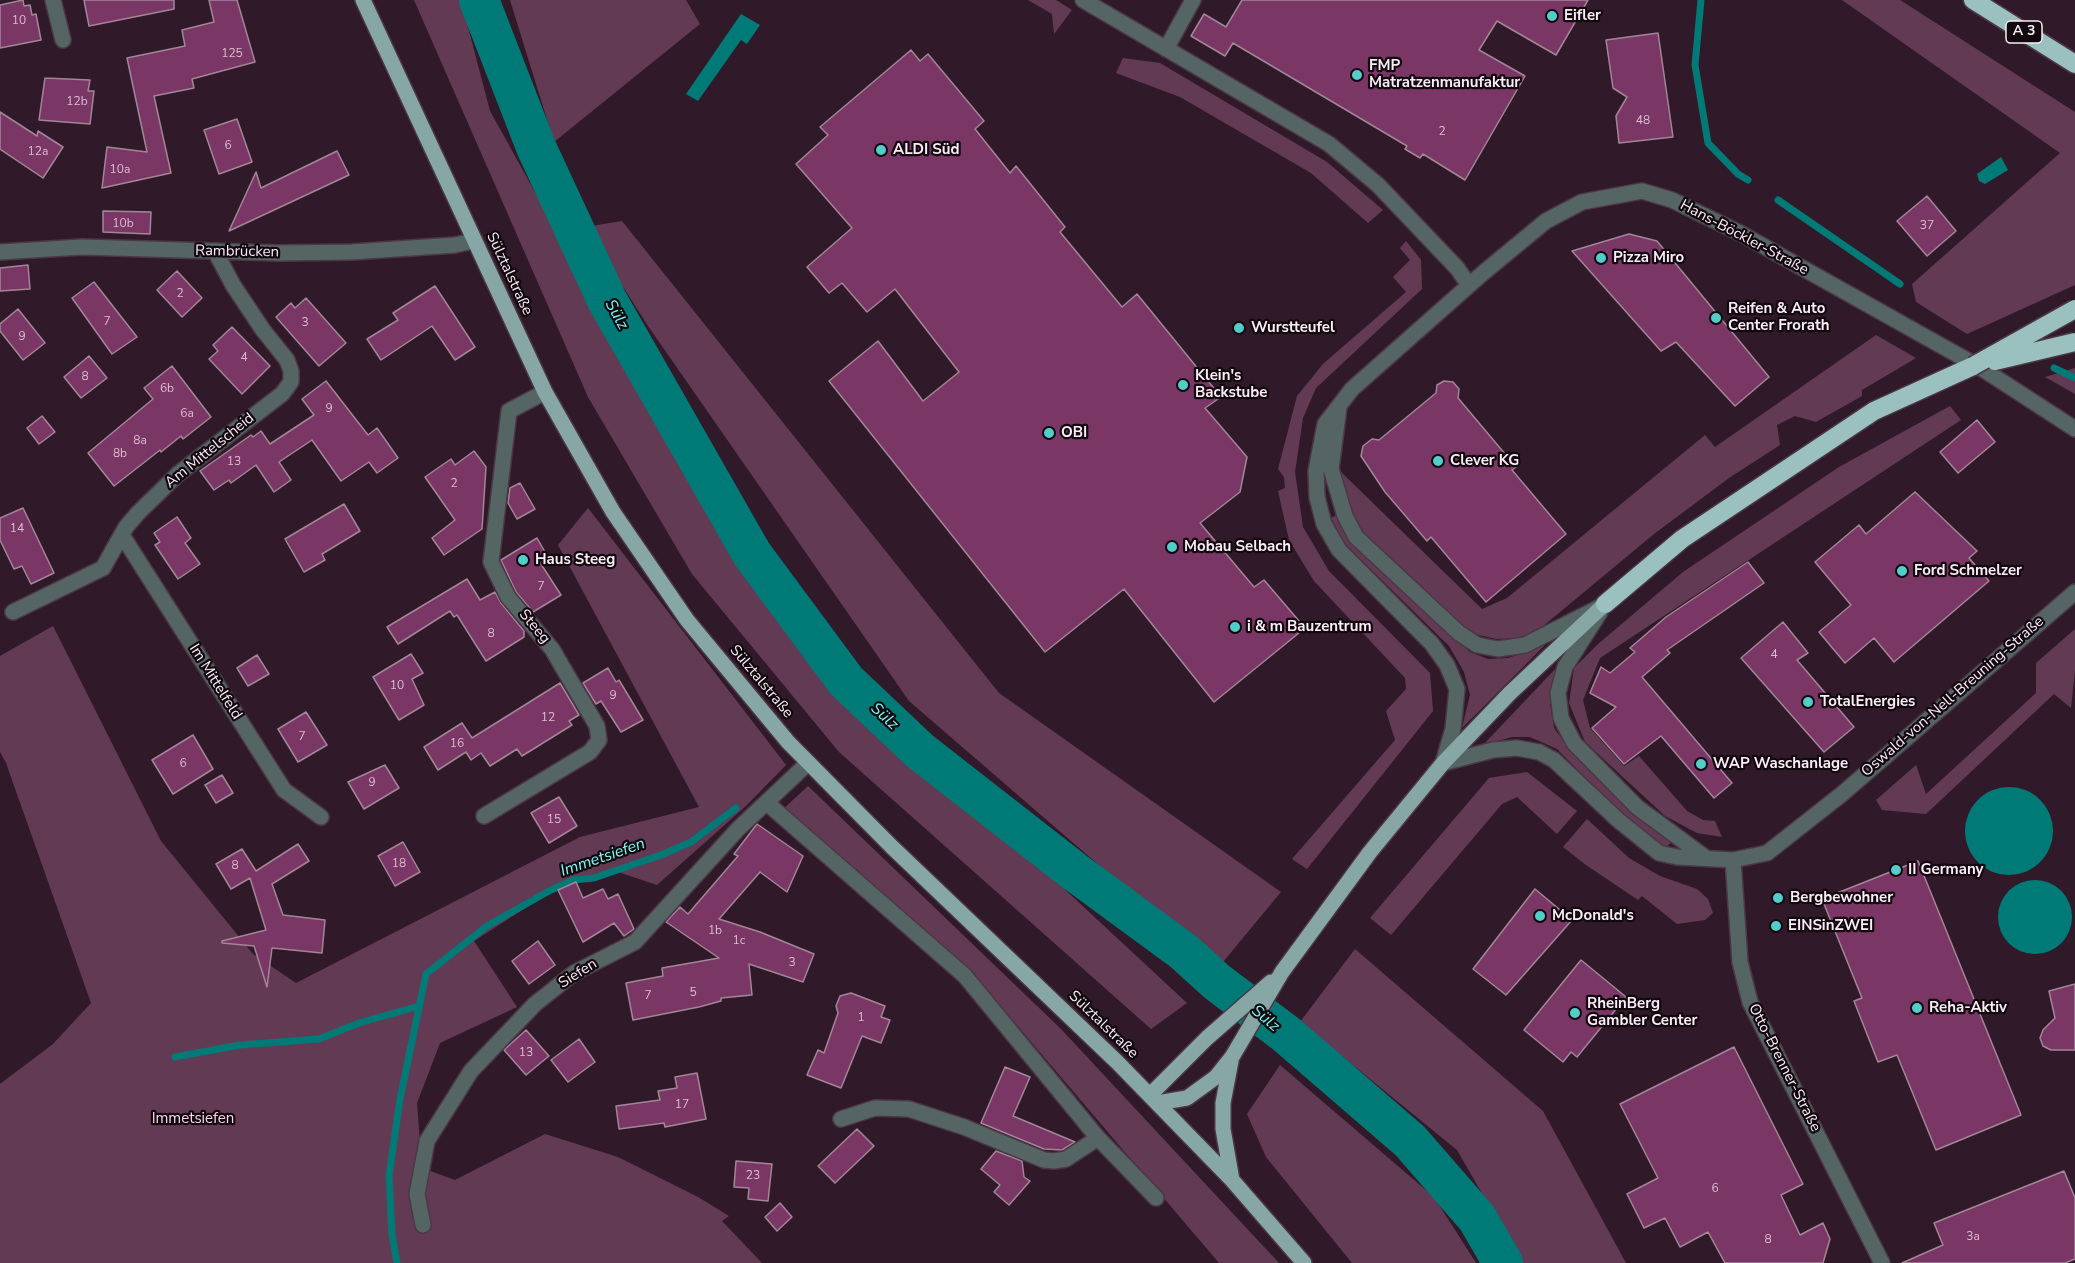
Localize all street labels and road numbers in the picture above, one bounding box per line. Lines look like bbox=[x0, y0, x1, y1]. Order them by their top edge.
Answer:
road number: A 3 bbox=[2006, 21, 2042, 43]
street label: Hans-Böckler-Straße bbox=[1677, 197, 1811, 279]
street label: Sülztalstraße bbox=[482, 230, 536, 318]
street label: Rambrücken bbox=[195, 242, 279, 262]
street label: Am Mittelscheid bbox=[162, 410, 258, 492]
street label: Steeg bbox=[515, 606, 553, 648]
street label: Oswald-von-Nell-Breuning-Straße bbox=[1858, 613, 2048, 781]
street label: Im Mittelfeld bbox=[185, 641, 245, 723]
street label: Sülztalstraße bbox=[725, 642, 797, 722]
street label: Siefen bbox=[555, 955, 601, 993]
street label: Sülztalstraße bbox=[1065, 987, 1141, 1063]
street label: Otto-Brenner-Straße bbox=[1744, 1001, 1824, 1135]

